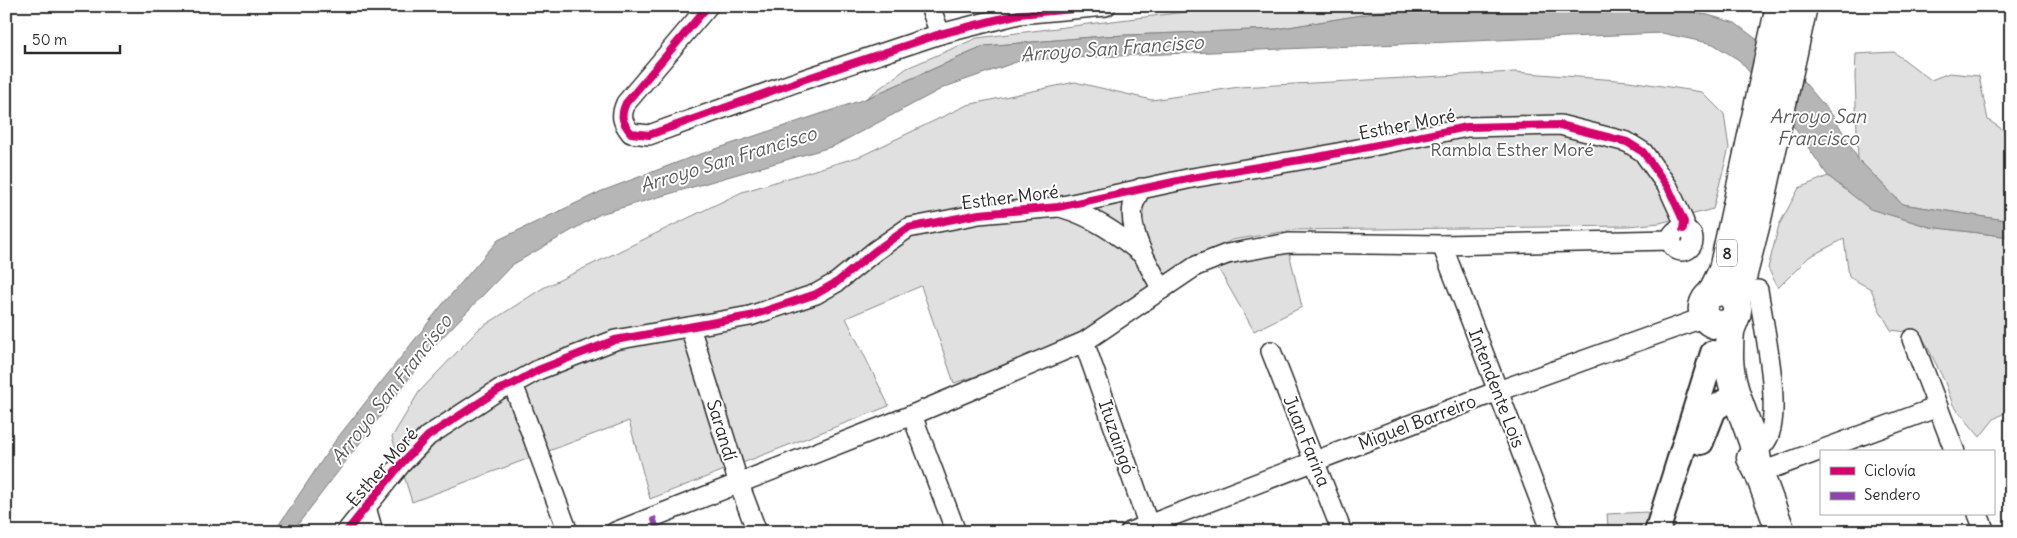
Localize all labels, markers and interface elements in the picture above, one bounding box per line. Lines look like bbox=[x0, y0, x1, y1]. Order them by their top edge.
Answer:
scale bar bbox=[25, 22, 120, 54]
text: 50 m bbox=[32, 30, 67, 49]
water label: Arroyo San Francisco bbox=[1020, 30, 1206, 66]
street label: Esther Moré bbox=[1357, 103, 1457, 145]
water label: Arroyo San Francisco bbox=[1770, 104, 1867, 150]
water label: Arroyo San Francisco bbox=[637, 120, 820, 197]
park label: Rambla Esther Moré bbox=[1430, 138, 1594, 161]
street label: Esther Moré bbox=[960, 180, 1060, 214]
road number: 8 bbox=[1717, 240, 1737, 266]
water label: Arroyo San Francisco bbox=[325, 308, 458, 469]
street label: Intendente Lois bbox=[1464, 325, 1530, 451]
street label: Miguel Barreiro bbox=[1355, 389, 1479, 455]
street label: Juan Farina bbox=[1278, 392, 1336, 490]
street label: Sarandí bbox=[702, 397, 742, 463]
street label: Ituzaingó bbox=[1094, 397, 1140, 477]
street label: Esther Moré bbox=[341, 423, 423, 511]
legend bbox=[1820, 450, 1994, 516]
text: Ciclovía bbox=[1864, 461, 1916, 480]
text: Sendero bbox=[1864, 485, 1920, 504]

